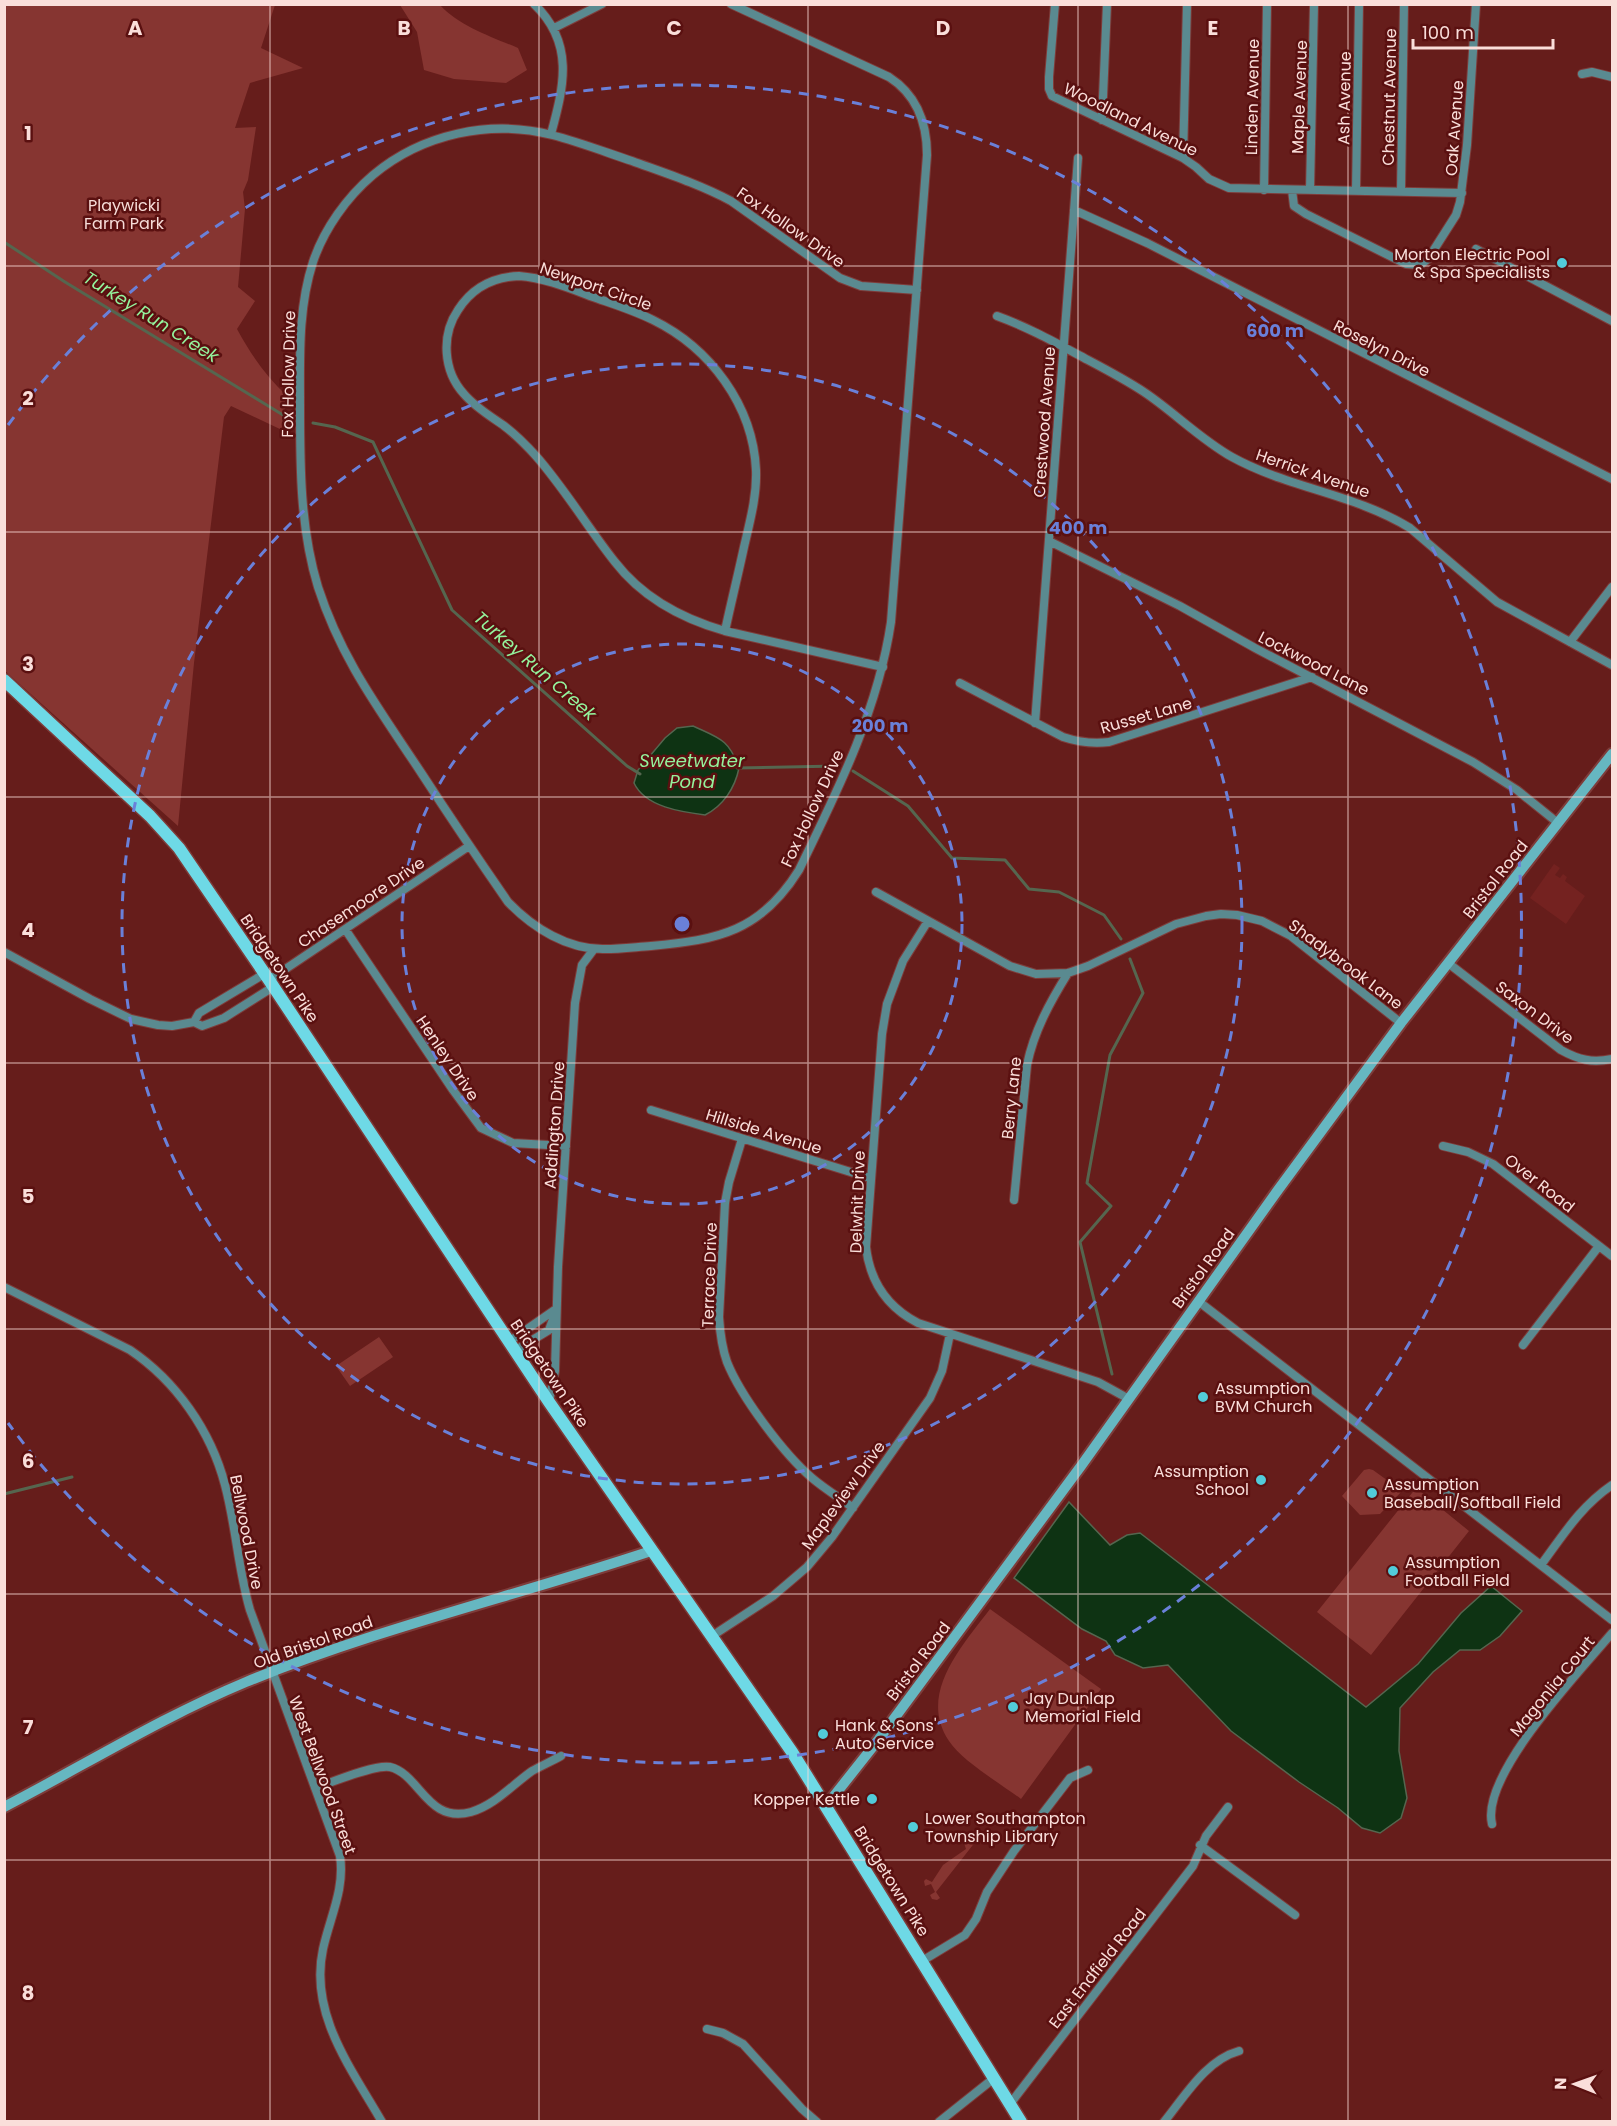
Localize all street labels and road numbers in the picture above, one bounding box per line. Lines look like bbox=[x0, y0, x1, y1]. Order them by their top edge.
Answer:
street label: Chestnut Avenue bbox=[1377, 28, 1402, 166]
street label: Linden Avenue bbox=[1240, 39, 1265, 155]
street label: Maple Avenue bbox=[1286, 40, 1313, 154]
street label: Ash Avenue bbox=[1332, 51, 1357, 145]
street label: Woodland Avenue bbox=[1060, 77, 1202, 162]
street label: Oak Avenue bbox=[1440, 79, 1469, 177]
street label: Fox Hollow Drive bbox=[732, 182, 849, 273]
street label: Newport Circle bbox=[537, 257, 655, 316]
street label: Fox Hollow Drive bbox=[276, 310, 301, 438]
street label: Roselyn Drive bbox=[1329, 314, 1434, 383]
street label: Crestwood Avenue bbox=[1028, 346, 1061, 498]
street label: Herrick Avenue bbox=[1253, 443, 1373, 504]
street label: Lockwood Lane bbox=[1254, 626, 1373, 701]
street label: Russet Lane bbox=[1098, 691, 1195, 740]
street label: Fox Hollow Drive bbox=[775, 746, 850, 871]
street label: Bristol Road bbox=[1457, 835, 1533, 923]
street label: Chasemoore Drive bbox=[293, 851, 429, 954]
street label: Bridgetown Pike bbox=[235, 909, 324, 1027]
street label: Shadybrook Lane bbox=[1284, 914, 1408, 1015]
street label: Saxon Drive bbox=[1491, 975, 1579, 1050]
street label: Henley Drive bbox=[411, 1011, 485, 1106]
street label: Berry Lane bbox=[996, 1056, 1027, 1140]
street label: Addington Drive bbox=[539, 1060, 570, 1190]
street label: Hillside Avenue bbox=[703, 1103, 825, 1160]
street label: Over Road bbox=[1500, 1149, 1580, 1218]
street label: Delwhit Drive bbox=[844, 1150, 871, 1254]
street label: Terrace Drive bbox=[696, 1222, 723, 1328]
street label: Bristol Road bbox=[1166, 1224, 1240, 1313]
street label: Bridgetown Pike bbox=[505, 1314, 594, 1432]
street label: Mapleview Drive bbox=[796, 1436, 891, 1554]
street label: Bellwood Drive bbox=[224, 1473, 269, 1591]
street label: Old Bristol Road bbox=[250, 1610, 376, 1675]
street label: Bristol Road bbox=[881, 1617, 956, 1706]
street label: Magonlia Court bbox=[1505, 1631, 1600, 1742]
street label: West Bellwood Street bbox=[283, 1693, 362, 1858]
street label: Bridgetown Pike bbox=[848, 1822, 935, 1941]
street label: East Endfield Road bbox=[1043, 1904, 1152, 2033]

